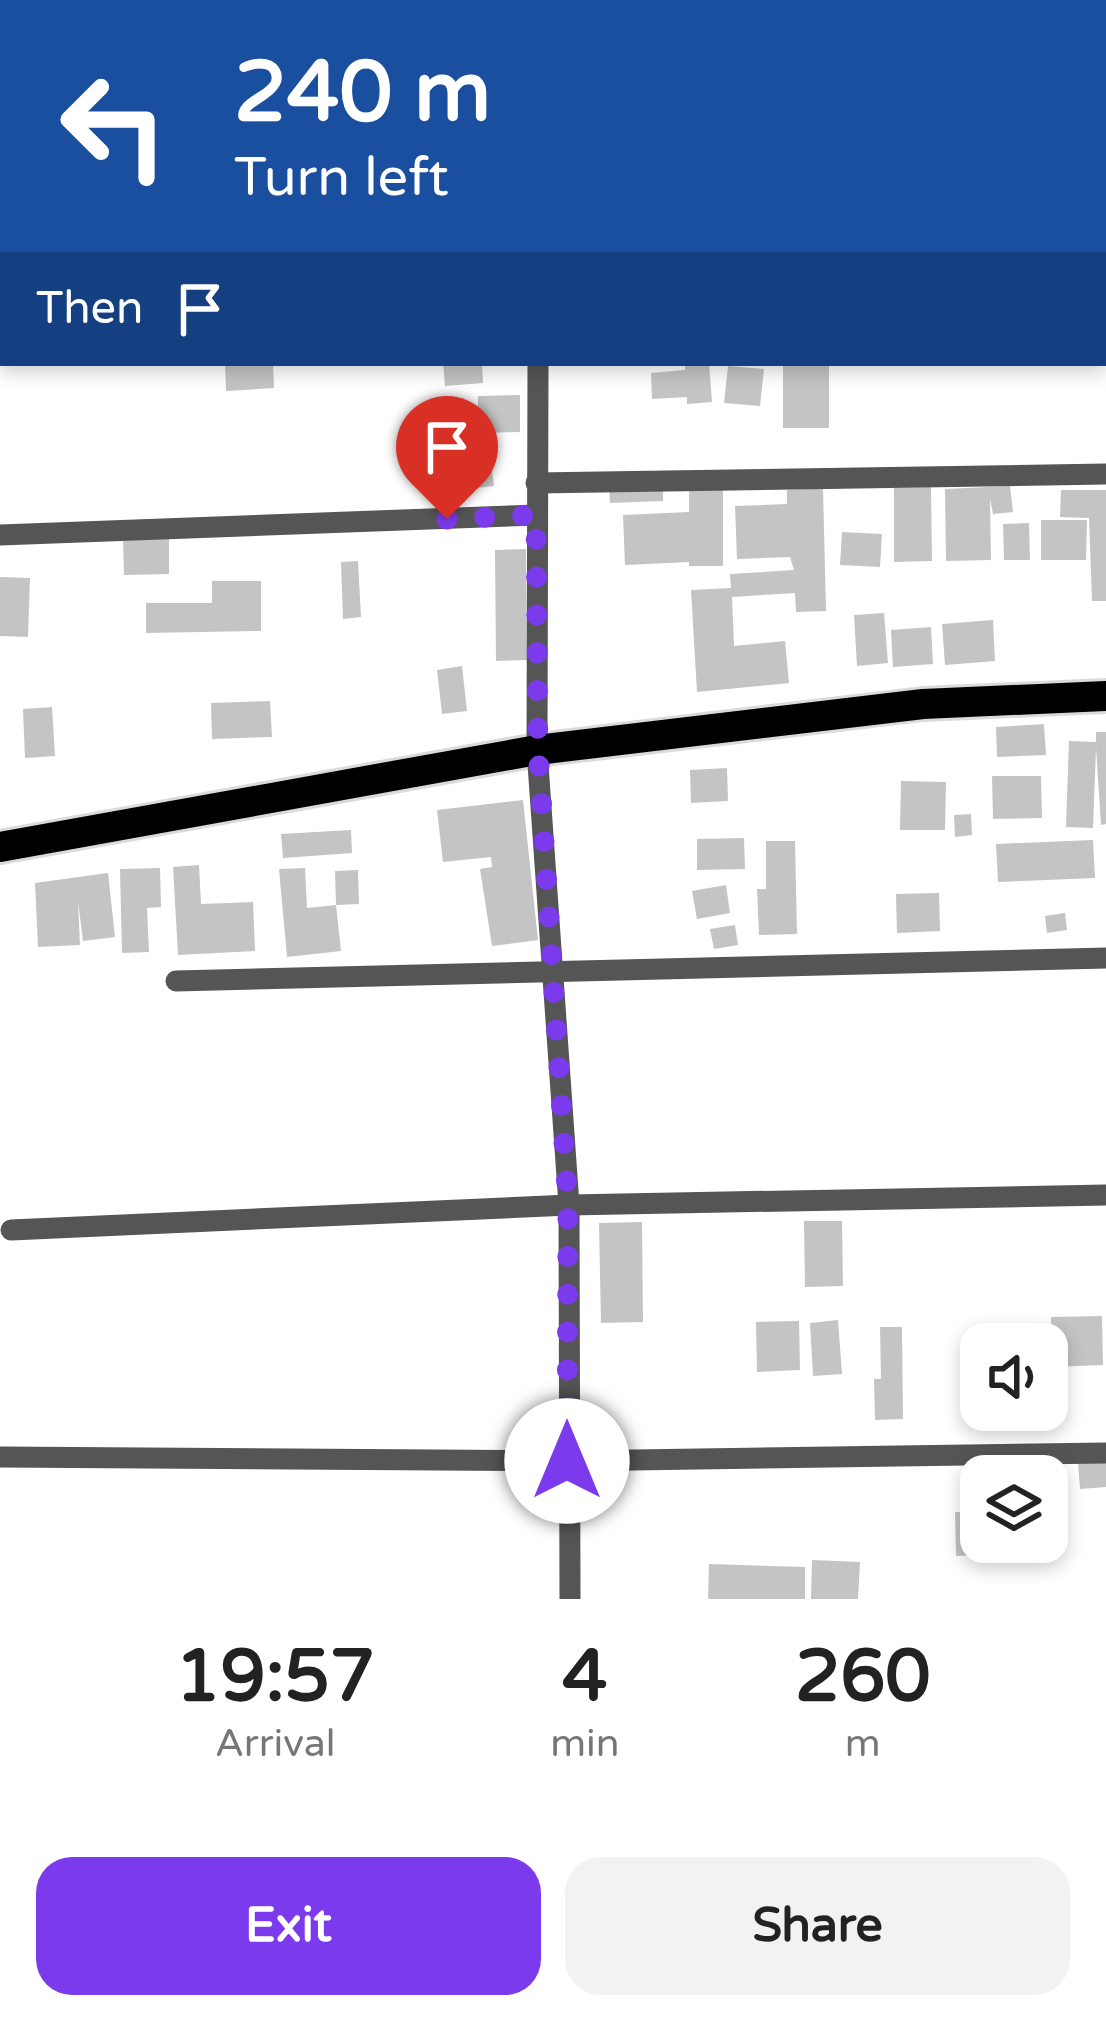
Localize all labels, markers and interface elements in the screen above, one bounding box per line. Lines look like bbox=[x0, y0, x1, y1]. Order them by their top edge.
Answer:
text: 240 m bbox=[234, 43, 491, 144]
icon: left bbox=[36, 48, 192, 204]
text: Turn left bbox=[234, 145, 449, 210]
icon: arrive bbox=[167, 276, 233, 342]
text: Then bbox=[36, 282, 143, 336]
pin bbox=[396, 396, 498, 519]
icon: arrive bbox=[414, 414, 480, 480]
map controls bbox=[960, 1323, 1068, 1563]
button: sound bbox=[960, 1323, 1068, 1431]
position arrow bbox=[504, 1398, 630, 1524]
button: layers bbox=[960, 1455, 1068, 1563]
text: 19:57 bbox=[175, 1634, 375, 1721]
text: 4 bbox=[562, 1634, 608, 1721]
text: 260 bbox=[795, 1634, 931, 1721]
text: Arrival bbox=[215, 1720, 335, 1767]
text: min bbox=[550, 1720, 620, 1767]
text: m bbox=[845, 1720, 881, 1767]
button: Exit bbox=[36, 1857, 541, 1995]
button: Share bbox=[565, 1857, 1070, 1995]

